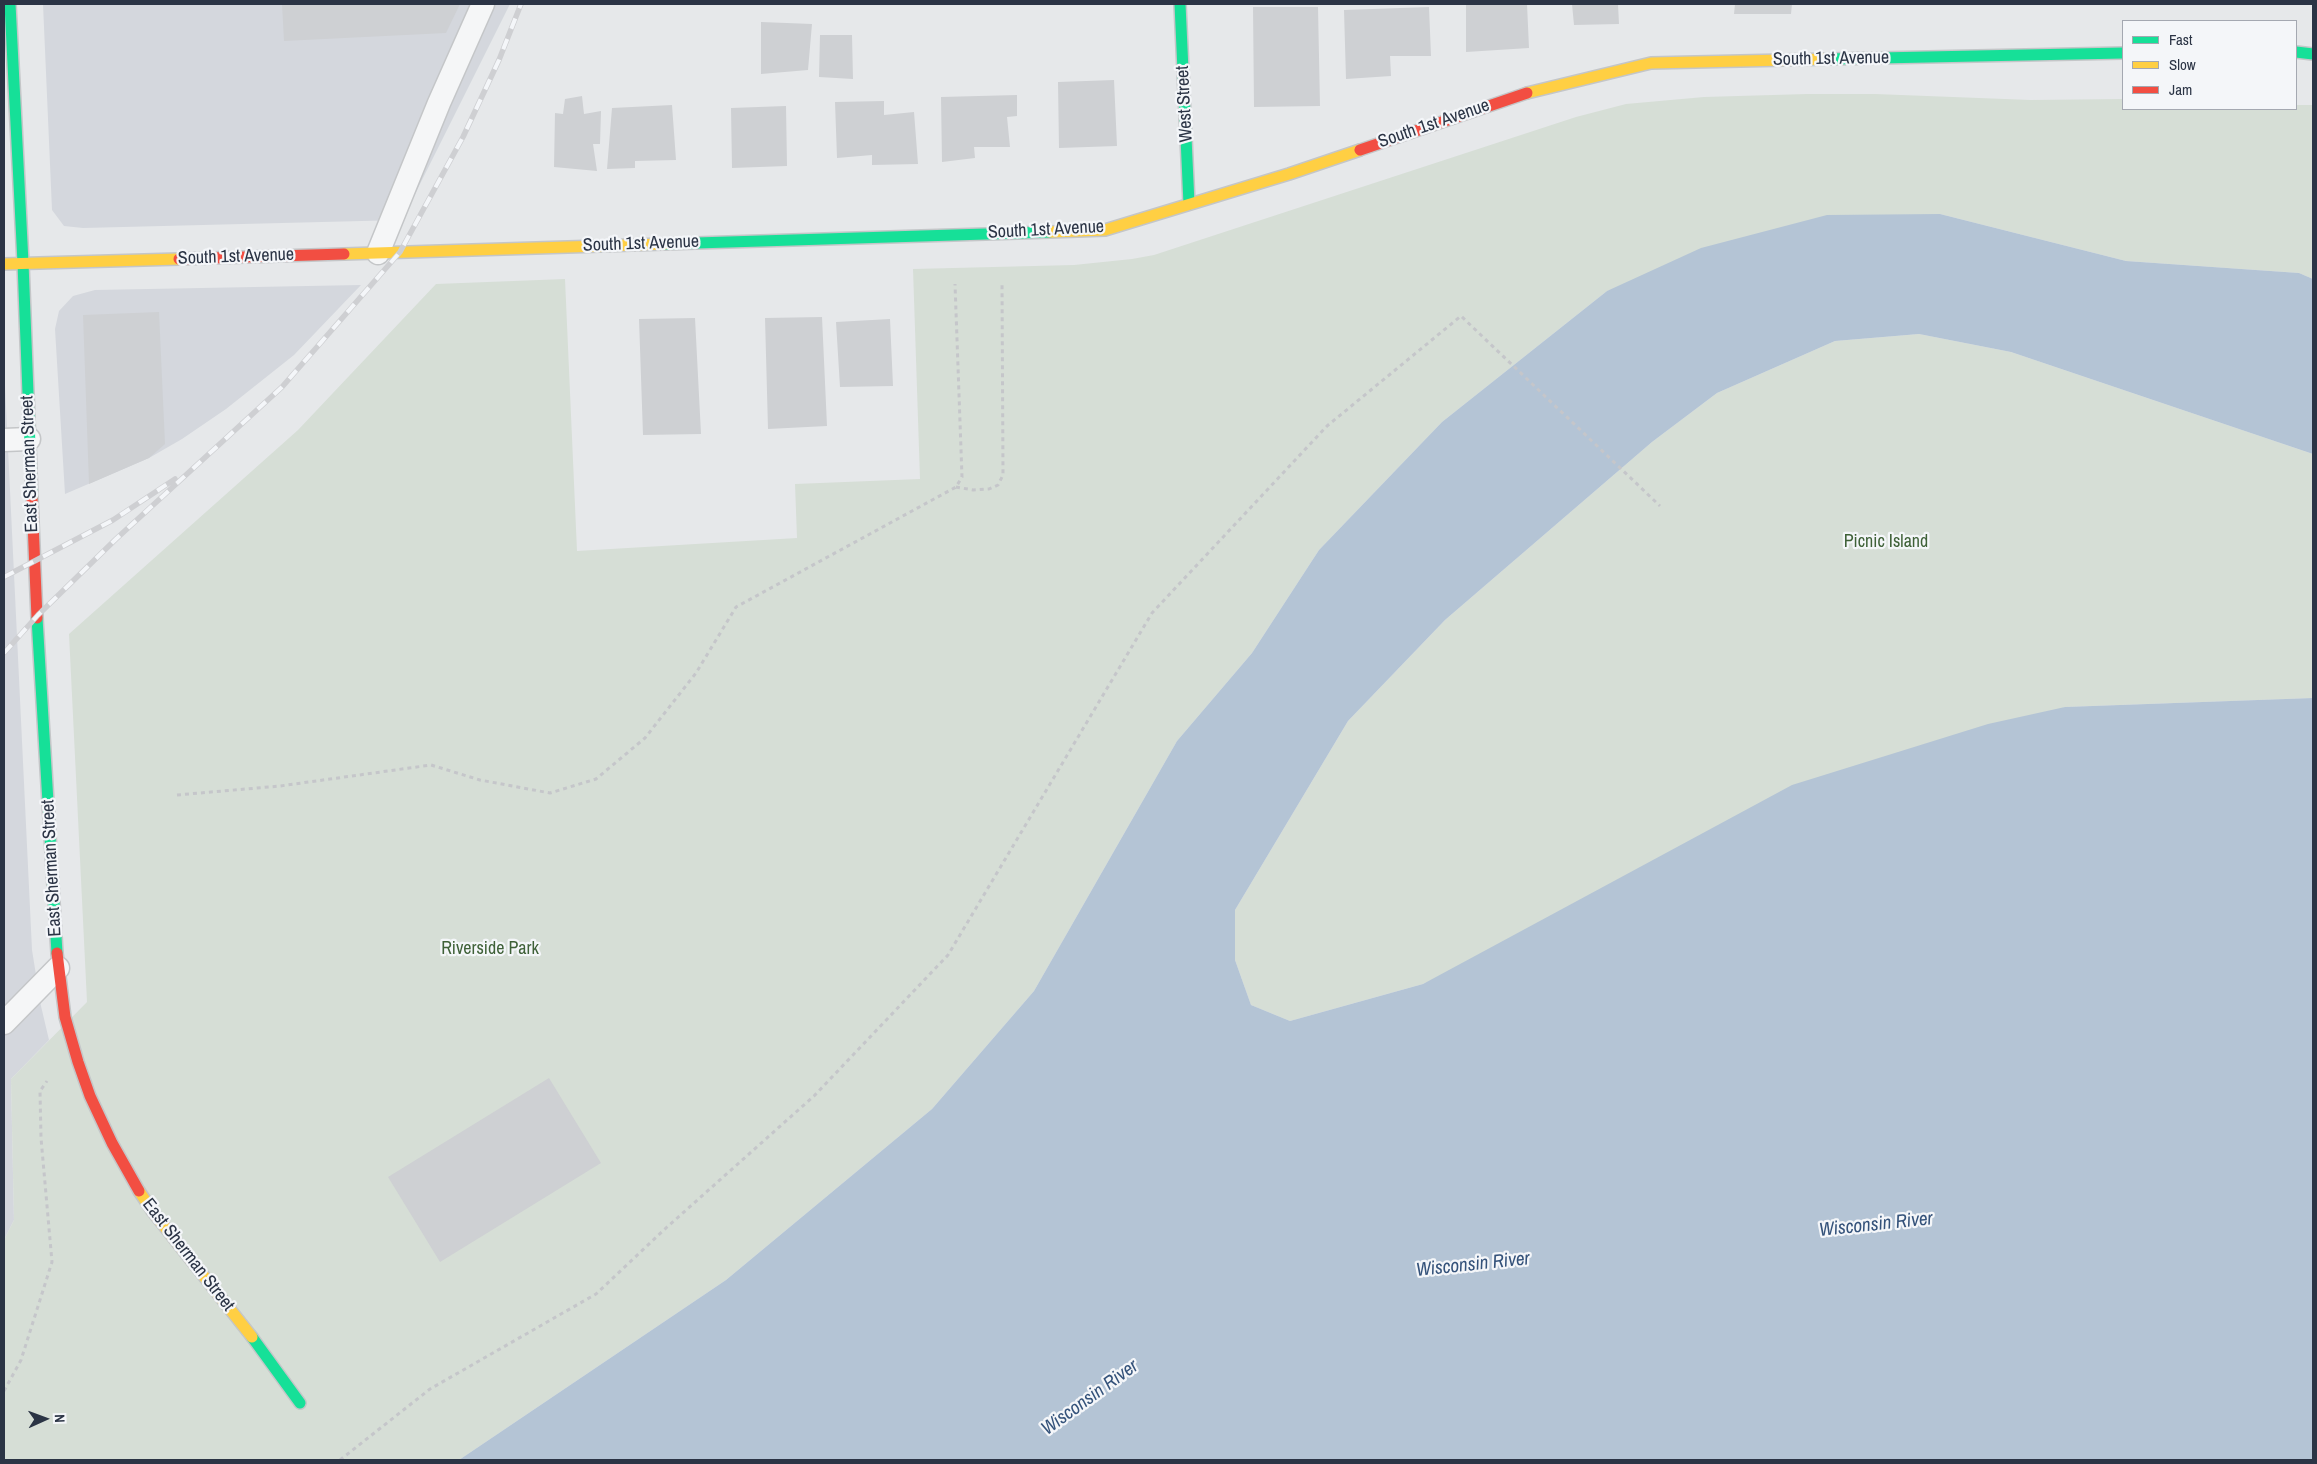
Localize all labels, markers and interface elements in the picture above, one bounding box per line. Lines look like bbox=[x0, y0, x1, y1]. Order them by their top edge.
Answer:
legend bbox=[2122, 20, 2297, 110]
text: Fast bbox=[2169, 29, 2192, 50]
street label: South 1st Avenue bbox=[1773, 47, 1889, 71]
text: Slow bbox=[2169, 54, 2196, 75]
street label: West Street bbox=[1172, 65, 1198, 143]
text: Jam bbox=[2169, 79, 2192, 100]
street label: South 1st Avenue bbox=[1376, 95, 1492, 153]
street label: South 1st Avenue bbox=[987, 216, 1105, 244]
street label: South 1st Avenue bbox=[583, 231, 699, 257]
street label: South 1st Avenue bbox=[178, 244, 294, 270]
street label: East Sherman Street bbox=[17, 395, 43, 533]
park label: Picnic Island bbox=[1844, 531, 1928, 553]
street label: East Sherman Street bbox=[38, 799, 66, 937]
park label: Riverside Park bbox=[441, 938, 539, 960]
street label: East Sherman Street bbox=[137, 1194, 239, 1316]
water label: Wisconsin River bbox=[1818, 1208, 1934, 1242]
water label: Wisconsin River bbox=[1415, 1248, 1531, 1282]
water label: Wisconsin River bbox=[1037, 1355, 1143, 1441]
north arrow bbox=[20, 1394, 70, 1444]
text: N bbox=[51, 1414, 69, 1423]

